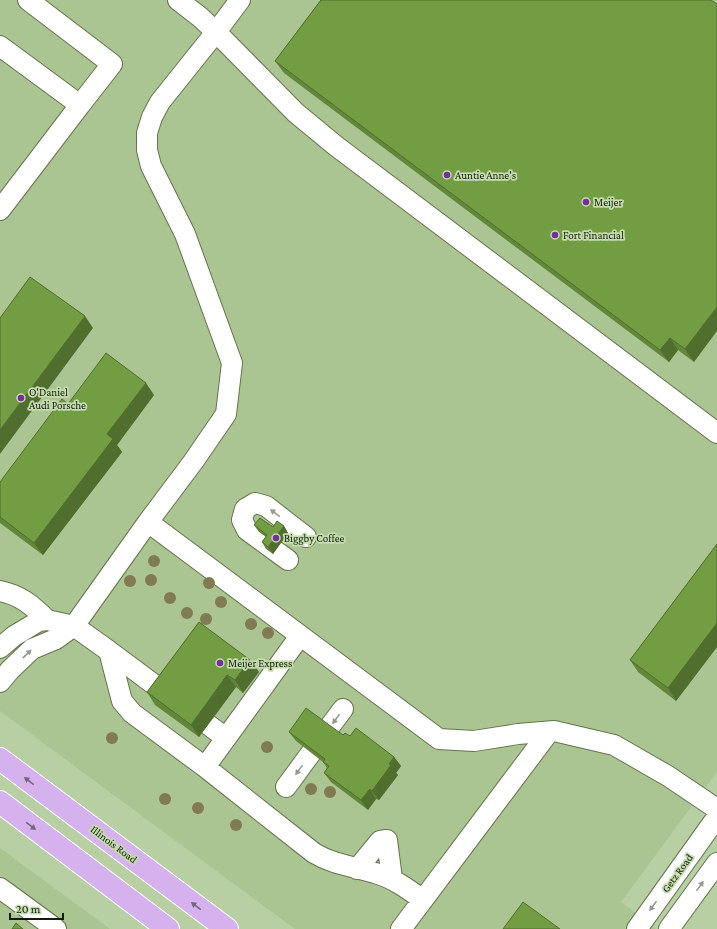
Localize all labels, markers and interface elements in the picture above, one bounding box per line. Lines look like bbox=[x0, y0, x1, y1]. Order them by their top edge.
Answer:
place label: Auntie Anne's bbox=[455, 169, 516, 181]
marker: Auntie Anne's bbox=[442, 170, 452, 180]
place label: Meijer bbox=[594, 196, 622, 209]
marker: Meijer bbox=[581, 197, 591, 207]
place label: Fort Financial bbox=[563, 229, 624, 241]
marker: Fort Financial bbox=[550, 230, 560, 240]
place label: O'Daniel Audi Porsche bbox=[29, 386, 86, 411]
marker: O'Daniel Audi Porsche bbox=[16, 393, 26, 403]
one-way arrow bbox=[270, 510, 280, 518]
place label: Biggby Coffee bbox=[284, 532, 344, 545]
marker: Biggby Coffee bbox=[271, 533, 281, 543]
one-way arrow bbox=[22, 649, 32, 658]
place label: Meijer Express bbox=[228, 657, 292, 670]
marker: Meijer Express bbox=[215, 658, 225, 668]
one-way arrow bbox=[332, 714, 340, 724]
one-way arrow bbox=[295, 765, 303, 775]
one-way arrow bbox=[24, 777, 35, 785]
one-way arrow bbox=[26, 822, 37, 830]
street label: Illinois Road bbox=[88, 823, 140, 865]
street label: Getz Road bbox=[659, 851, 695, 894]
one-way arrow bbox=[696, 881, 704, 891]
scale bar bbox=[10, 895, 63, 921]
one-way arrow bbox=[649, 900, 657, 911]
text: 20 m bbox=[16, 902, 41, 916]
one-way arrow bbox=[191, 902, 201, 910]

